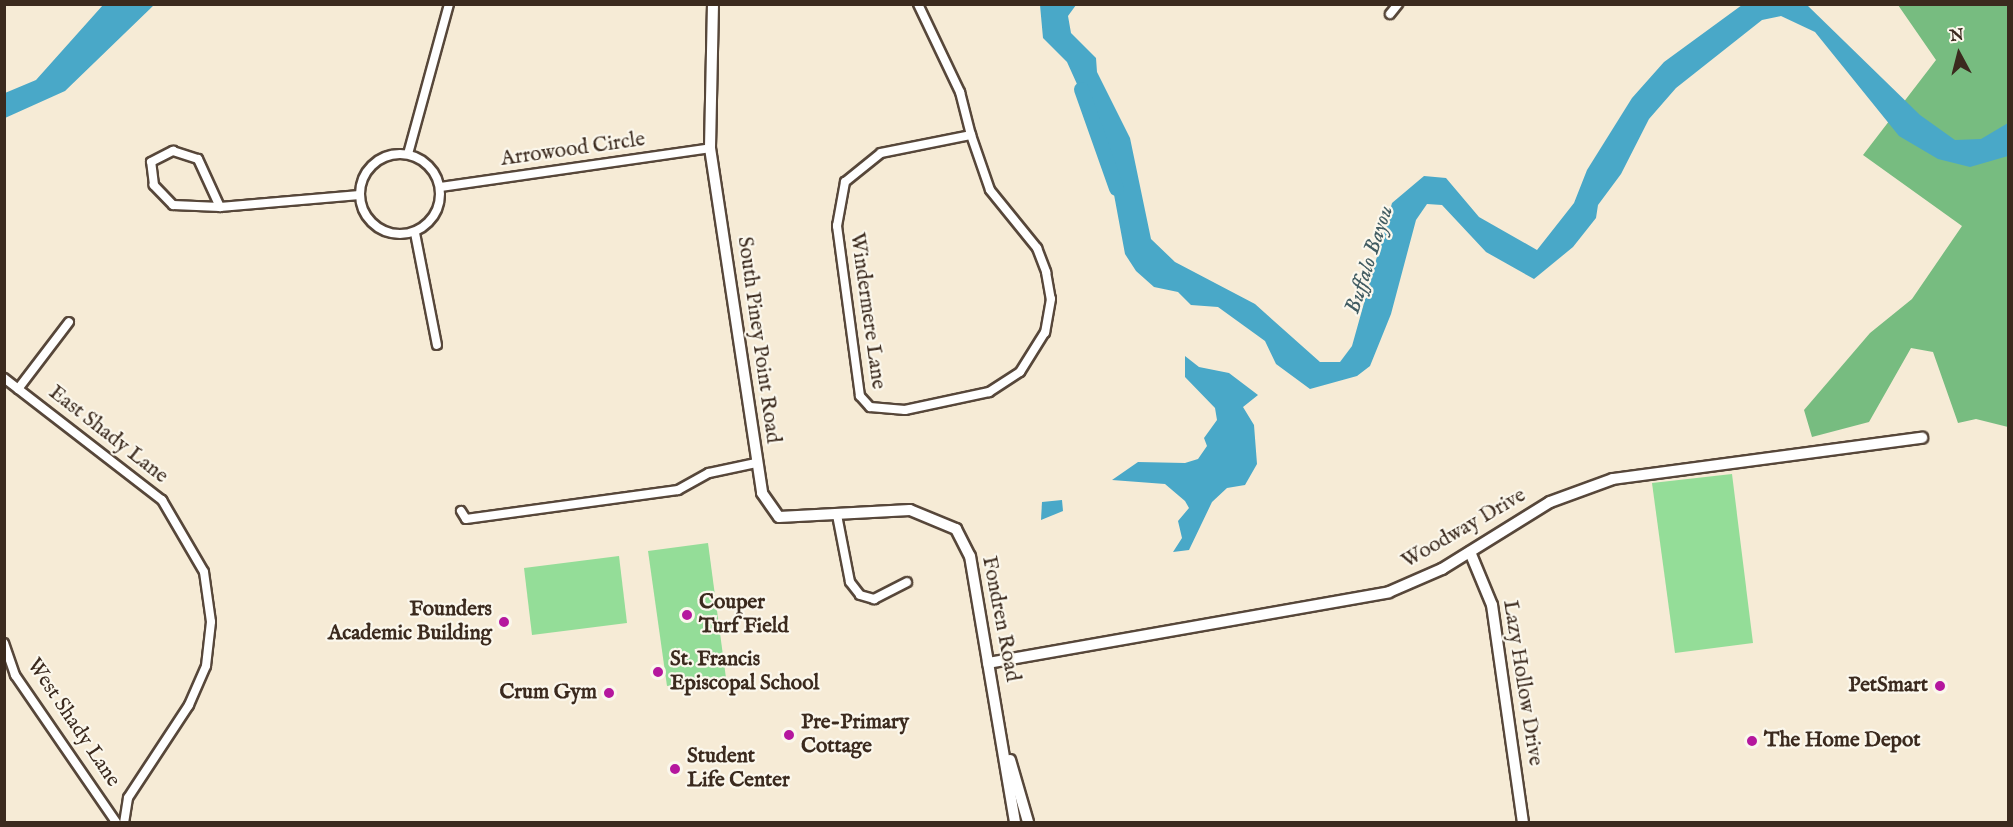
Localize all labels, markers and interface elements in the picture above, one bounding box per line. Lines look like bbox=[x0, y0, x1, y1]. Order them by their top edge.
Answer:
north arrow bbox=[1929, 24, 1989, 84]
text: N bbox=[1949, 25, 1965, 47]
street label: Arrowood Circle bbox=[499, 127, 647, 173]
water label: Buffalo Bayou bbox=[1340, 203, 1400, 317]
street label: Windermere Lane bbox=[844, 231, 890, 391]
street label: South Piney Point Road bbox=[731, 235, 785, 445]
street label: East Shady Lane bbox=[43, 381, 173, 489]
street label: Woodway Drive bbox=[1397, 483, 1531, 575]
street label: Fondren Road bbox=[975, 554, 1025, 684]
place label: Couper Turf Field bbox=[699, 590, 789, 640]
place label: Founders Academic Building bbox=[328, 597, 492, 647]
street label: Lazy Hollow Drive bbox=[1496, 598, 1548, 768]
marker: Couper Turf Field bbox=[680, 608, 694, 622]
marker: Founders Academic Building bbox=[497, 615, 511, 629]
place label: St. Francis Episcopal School bbox=[670, 647, 819, 697]
street label: West Shady Lane bbox=[21, 654, 125, 792]
marker: St. Francis Episcopal School bbox=[651, 665, 665, 679]
place label: PetSmart bbox=[1848, 673, 1928, 699]
marker: PetSmart bbox=[1933, 679, 1947, 693]
place label: Crum Gym bbox=[499, 680, 597, 706]
marker: Crum Gym bbox=[602, 686, 616, 700]
place label: Pre-Primary Cottage bbox=[801, 710, 909, 760]
marker: Pre-Primary Cottage bbox=[782, 728, 796, 742]
place label: The Home Depot bbox=[1764, 728, 1921, 754]
marker: The Home Depot bbox=[1745, 734, 1759, 748]
place label: Student Life Center bbox=[687, 744, 790, 794]
marker: Student Life Center bbox=[668, 762, 682, 776]

